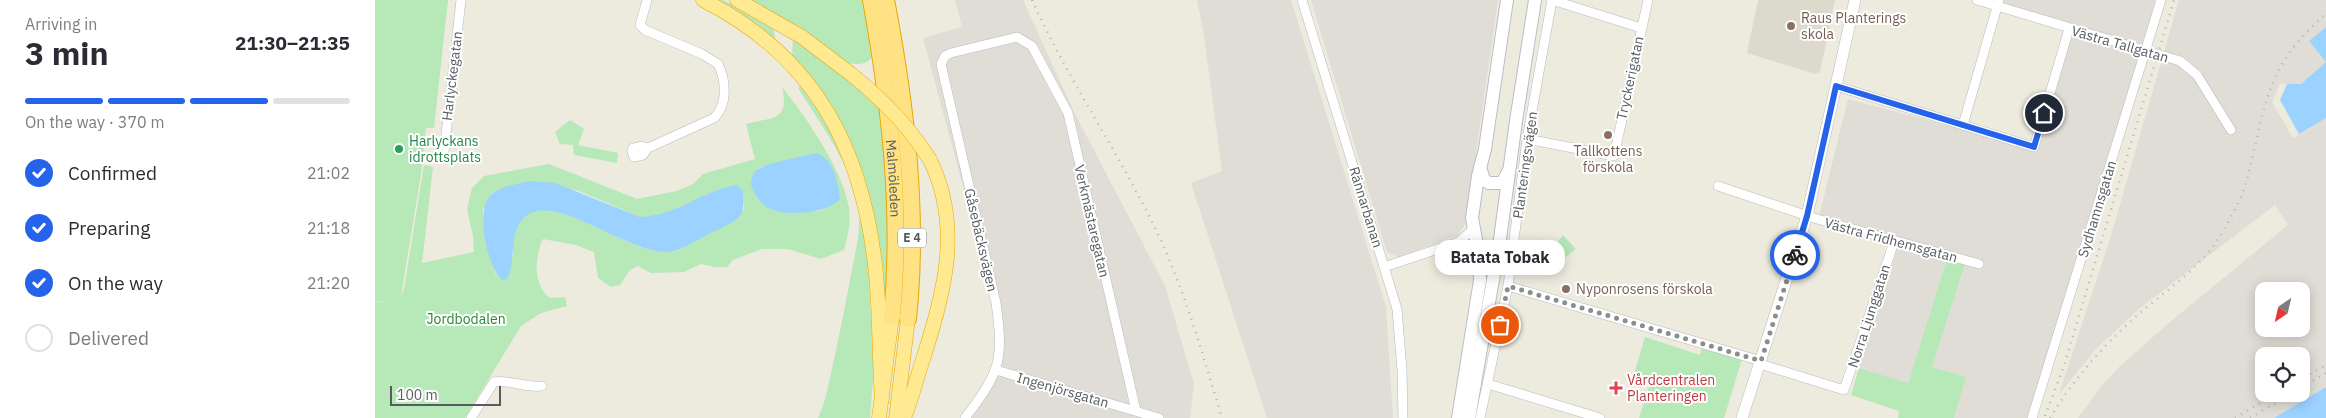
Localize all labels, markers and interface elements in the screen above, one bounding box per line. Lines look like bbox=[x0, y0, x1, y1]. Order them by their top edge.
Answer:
place label: Raus Planterings skola bbox=[1801, 9, 1907, 43]
text: Arriving in bbox=[25, 14, 97, 34]
marker: Raus Planterings skola bbox=[1785, 20, 1797, 32]
street label: Västra Tallgatan bbox=[2069, 22, 2171, 66]
street label: Harlyckegatan bbox=[438, 30, 466, 122]
text: 21:30–21:35 bbox=[235, 31, 350, 55]
text: 3 min bbox=[25, 32, 109, 74]
street label: Tryckerigatan bbox=[1612, 34, 1648, 122]
pin bbox=[2023, 92, 2065, 134]
icon: home bbox=[2030, 99, 2058, 127]
street label: Planteringsvägen bbox=[1509, 110, 1541, 220]
text: On the way · 370 m bbox=[25, 112, 164, 132]
marker: Tallkottens förskola bbox=[1602, 129, 1614, 141]
place label: Harlyckans idrottsplats bbox=[409, 132, 481, 166]
street label: Malmöleden bbox=[882, 139, 904, 218]
place label: Tallkottens förskola bbox=[1573, 142, 1643, 176]
marker: Harlyckans idrottsplats bbox=[393, 143, 405, 155]
street label: Sydhamnsgatan bbox=[2074, 158, 2120, 260]
icon: check bbox=[25, 159, 53, 187]
text: Confirmed bbox=[68, 161, 157, 185]
text: 21:02 bbox=[307, 163, 350, 183]
street label: Verkmästaregatan bbox=[1070, 163, 1114, 279]
street label: Rännarbanan bbox=[1345, 164, 1387, 250]
street label: Gåsebäcksvägen bbox=[960, 187, 1002, 293]
icon: check bbox=[25, 214, 53, 242]
street label: Västra Fridhemsgatan bbox=[1822, 214, 1960, 266]
text: Preparing bbox=[68, 216, 150, 240]
text: 21:18 bbox=[307, 218, 350, 238]
road number: E 4 bbox=[898, 228, 926, 248]
courier bbox=[1770, 230, 1820, 280]
callout: Batata Tobak bbox=[1435, 240, 1565, 275]
icon: bike bbox=[1781, 241, 1809, 269]
text: Batata Tobak bbox=[1450, 247, 1550, 267]
street label: Norra Ljunggatan bbox=[1844, 262, 1894, 370]
icon: check bbox=[25, 269, 53, 297]
text: On the way bbox=[68, 271, 163, 295]
text: 21:20 bbox=[307, 273, 350, 293]
place label: Nyponrosens förskola bbox=[1576, 280, 1713, 298]
north arrow bbox=[2255, 282, 2310, 338]
map controls bbox=[2255, 282, 2310, 402]
marker: Nyponrosens förskola bbox=[1560, 283, 1572, 295]
pin bbox=[1479, 304, 1521, 346]
park label: Jordbodalen bbox=[426, 310, 506, 328]
icon: bag bbox=[1486, 311, 1514, 339]
text: Delivered bbox=[68, 326, 149, 350]
button: locate bbox=[2255, 347, 2310, 402]
street label: Ingenjörsgatan bbox=[1015, 368, 1111, 412]
place label: Vårdcentralen Planteringen bbox=[1627, 371, 1715, 405]
marker: Vårdcentralen Planteringen bbox=[1609, 381, 1623, 395]
scale bar bbox=[390, 383, 501, 406]
text: 100 m bbox=[397, 386, 438, 404]

